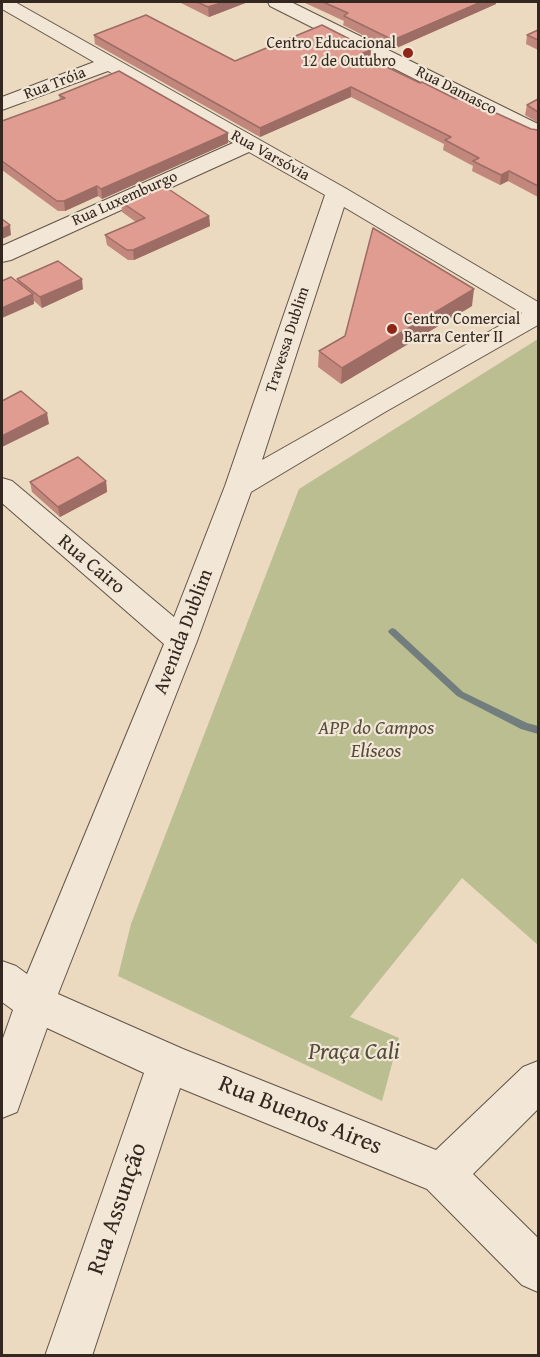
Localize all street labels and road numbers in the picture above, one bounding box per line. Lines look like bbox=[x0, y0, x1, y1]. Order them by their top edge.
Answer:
street label: Rua Damasco bbox=[412, 62, 500, 120]
street label: Rua Tróia bbox=[21, 63, 89, 105]
street label: Rua Varsóvia bbox=[227, 126, 313, 186]
street label: Rua Luxemburgo bbox=[69, 167, 181, 231]
street label: Travessa Dublim bbox=[262, 285, 314, 395]
street label: Rua Cairo bbox=[53, 530, 129, 600]
street label: Avenida Dublim bbox=[149, 566, 219, 698]
street label: Rua Buenos Aires bbox=[214, 1070, 386, 1162]
street label: Rua Assunção bbox=[82, 1139, 154, 1279]

